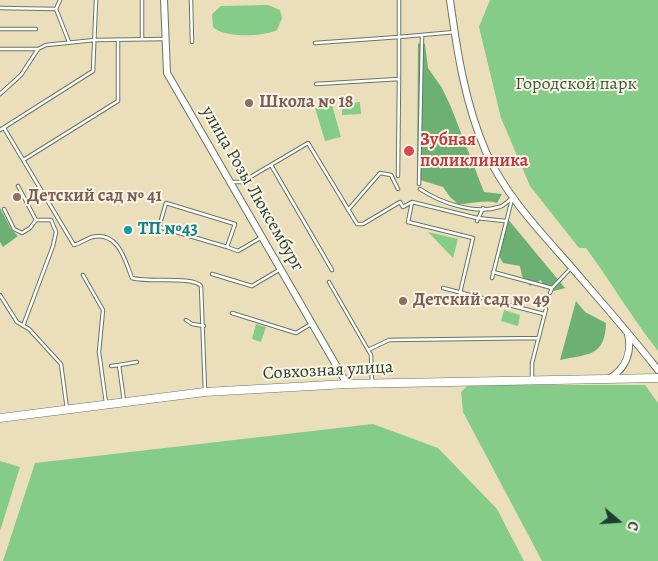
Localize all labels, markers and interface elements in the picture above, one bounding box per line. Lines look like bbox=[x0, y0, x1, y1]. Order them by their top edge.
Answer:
park label: Городской парк bbox=[515, 74, 637, 96]
place label: Школа № 18 bbox=[259, 92, 353, 114]
marker: Школа № 18 bbox=[243, 97, 255, 109]
street label: улица Розы Люксембург bbox=[196, 103, 308, 275]
place label: Зубная поликлиника bbox=[420, 130, 528, 172]
marker: Зубная поликлиника bbox=[402, 144, 416, 158]
place label: Детский сад № 41 bbox=[27, 186, 162, 208]
marker: Детский сад № 41 bbox=[11, 191, 23, 203]
place label: ТП №43 bbox=[138, 219, 198, 241]
marker: ТП №43 bbox=[122, 224, 134, 236]
place label: Детский сад № 49 bbox=[413, 290, 550, 312]
marker: Детский сад № 49 bbox=[397, 295, 409, 307]
street label: Совхозная улица bbox=[262, 357, 394, 385]
north arrow bbox=[593, 496, 643, 546]
text: С bbox=[622, 519, 643, 533]

